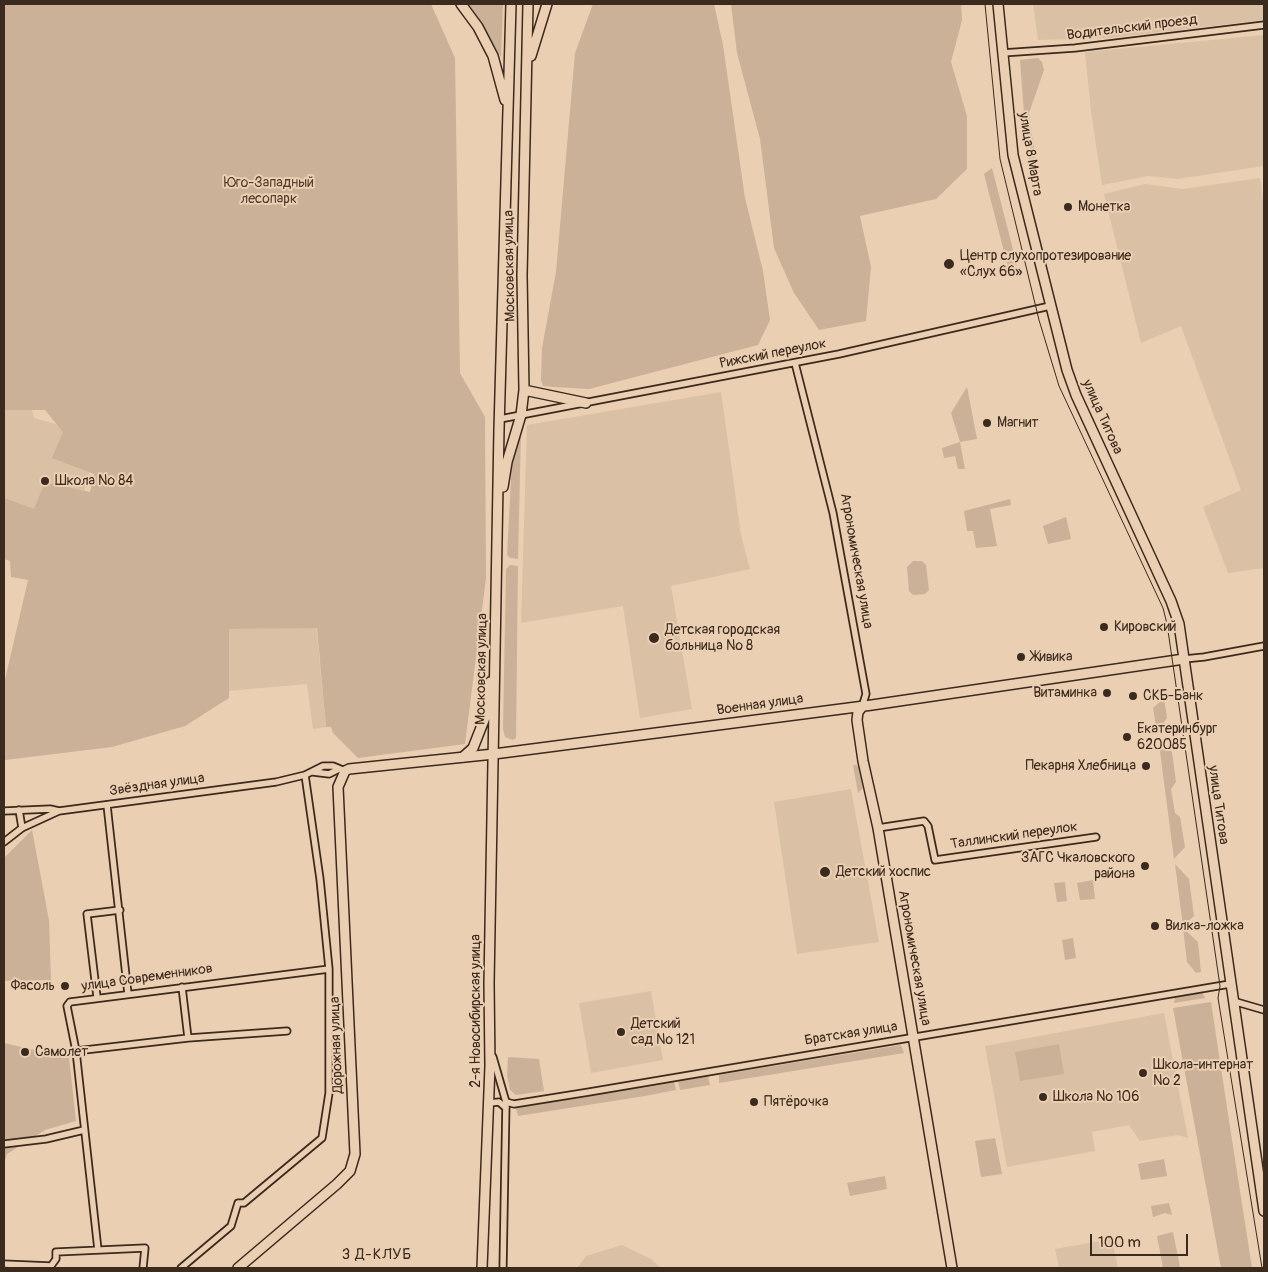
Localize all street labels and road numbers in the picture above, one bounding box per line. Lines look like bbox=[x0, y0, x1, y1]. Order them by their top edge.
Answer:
street label: Водительский проезд bbox=[1066, 12, 1198, 44]
street label: улица 8 Марта bbox=[1014, 111, 1046, 197]
street label: Московская улица bbox=[501, 210, 519, 322]
street label: Рижский переулок bbox=[718, 335, 828, 373]
street label: улица Титова bbox=[1078, 377, 1126, 457]
street label: Агрономическая улица bbox=[836, 492, 876, 630]
street label: Московская улица bbox=[473, 613, 491, 725]
street label: Военная улица bbox=[716, 691, 804, 719]
street label: улица Титова bbox=[1204, 764, 1232, 846]
street label: Звёздная улица bbox=[108, 770, 206, 800]
street label: Таллинский переулок bbox=[949, 819, 1079, 853]
street label: Агрономическая улица bbox=[894, 889, 934, 1027]
street label: 2-я Новосибирская улица bbox=[468, 934, 484, 1088]
street label: улица Современников bbox=[80, 960, 214, 996]
street label: Дорожная улица bbox=[327, 996, 347, 1094]
street label: Братская улица bbox=[803, 1018, 899, 1050]

